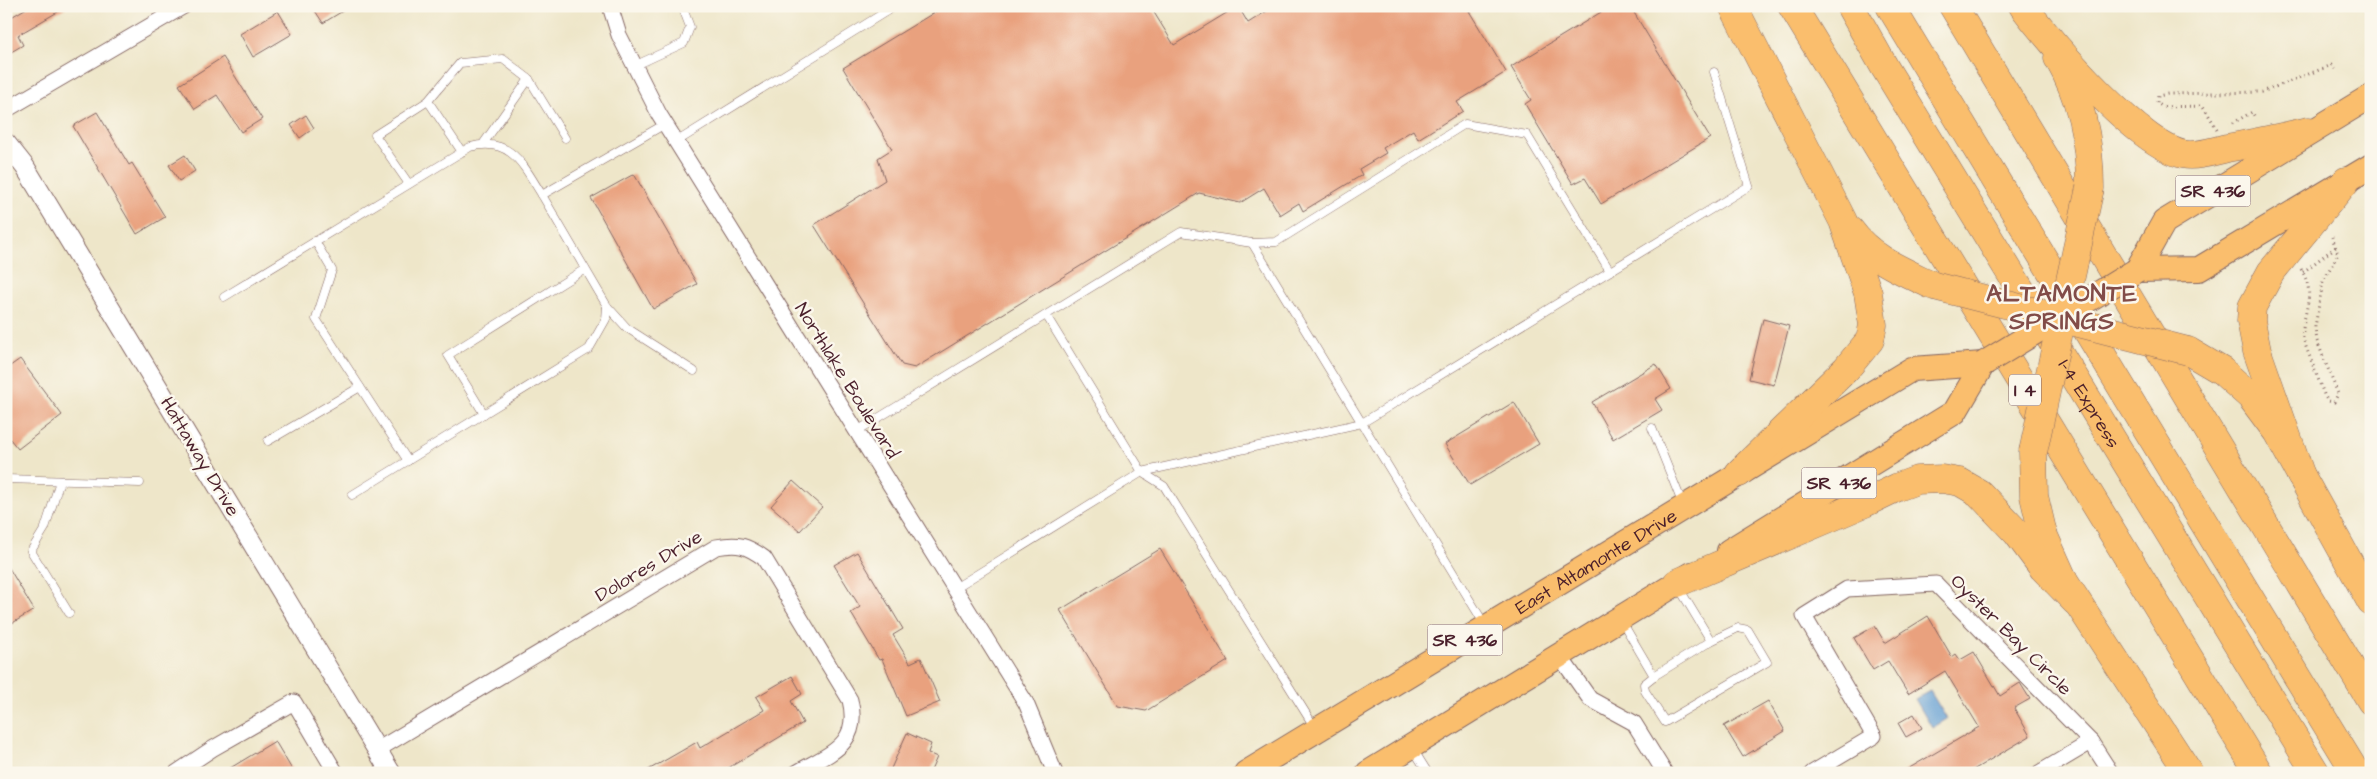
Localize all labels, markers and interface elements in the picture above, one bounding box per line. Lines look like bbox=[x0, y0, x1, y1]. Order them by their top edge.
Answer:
road number: SR 436 bbox=[2176, 176, 2250, 207]
district label: ALTAMONTE SPRINGS bbox=[1986, 277, 2138, 339]
street label: Northlake Boulevard bbox=[788, 298, 906, 464]
street label: I-4 Express bbox=[2051, 354, 2126, 454]
road number: I 4 bbox=[2009, 374, 2041, 406]
street label: Hattaway Drive bbox=[153, 392, 246, 522]
road number: SR 436 bbox=[1802, 468, 1876, 498]
street label: East Altamonte Drive bbox=[1511, 503, 1682, 622]
street label: Dolores Drive bbox=[590, 524, 707, 609]
street label: Oyster Bay Circle bbox=[1943, 568, 2078, 703]
road number: SR 436 bbox=[1428, 624, 1502, 656]

